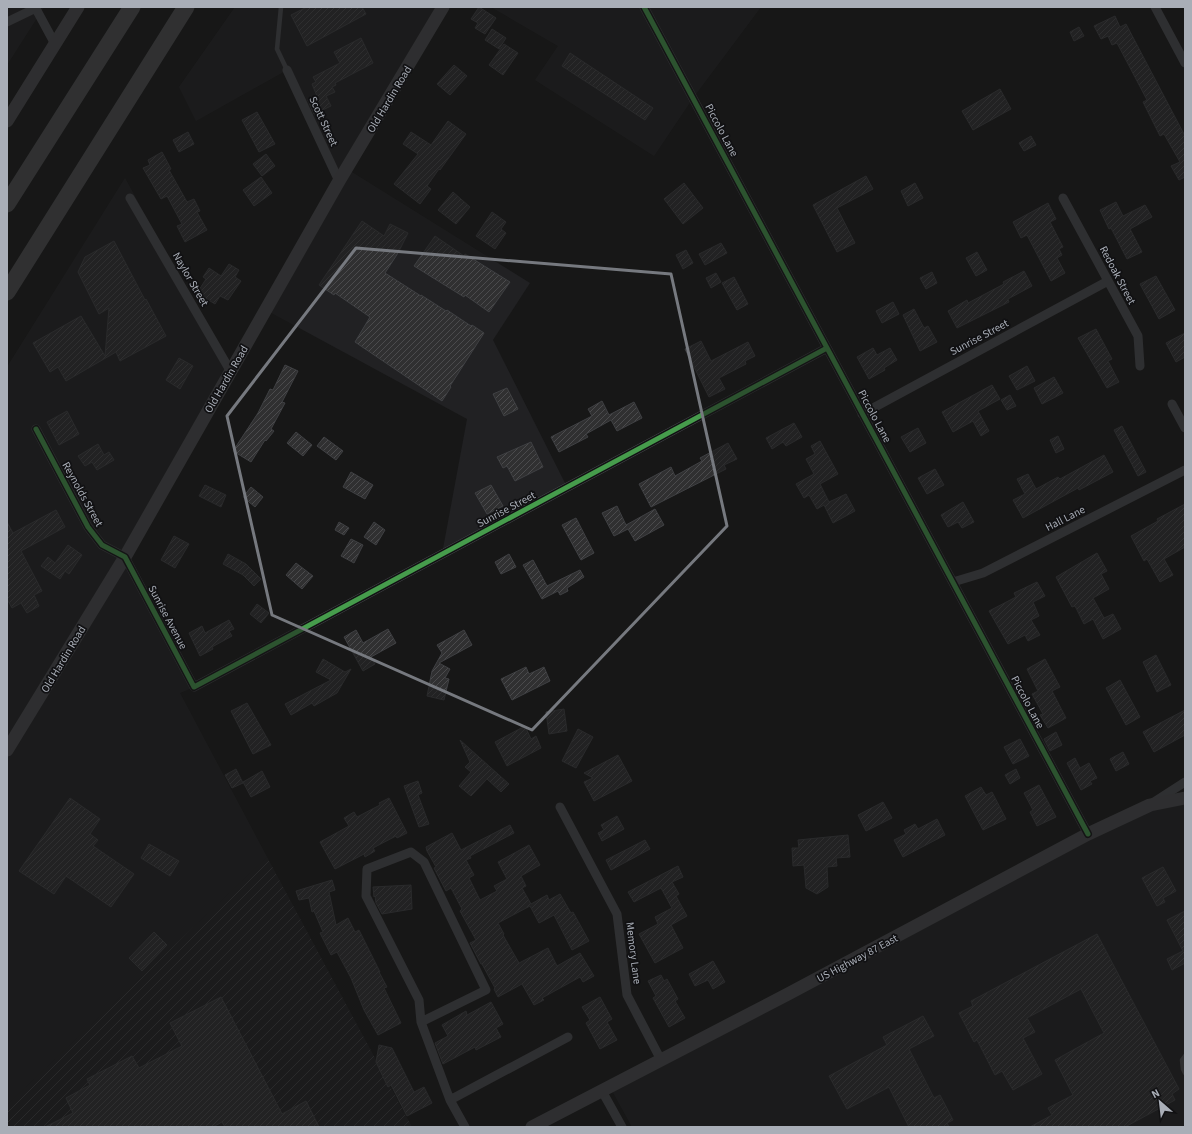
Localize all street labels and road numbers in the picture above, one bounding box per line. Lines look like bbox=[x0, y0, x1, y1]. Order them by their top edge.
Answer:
street label: Old Hardin Road bbox=[364, 63, 415, 135]
street label: Scott Street bbox=[305, 94, 342, 149]
street label: Piccolo Lane bbox=[701, 101, 742, 160]
street label: Redoak Street bbox=[1096, 243, 1139, 307]
street label: Naylor Street bbox=[169, 249, 212, 309]
street label: Sunrise Street bbox=[947, 316, 1011, 359]
street label: Old Hardin Road bbox=[201, 343, 252, 416]
street label: Piccolo Lane bbox=[854, 387, 895, 446]
street label: Reynolds Street bbox=[59, 459, 107, 530]
street label: Sunrise Street bbox=[474, 488, 538, 531]
street label: Hall Lane bbox=[1043, 502, 1088, 535]
street label: Sunrise Avenue bbox=[144, 583, 191, 652]
street label: Old Hardin Road bbox=[38, 623, 89, 695]
street label: Piccolo Lane bbox=[1007, 673, 1048, 732]
street label: Memory Lane bbox=[622, 921, 645, 985]
street label: US Highway 87 East bbox=[814, 931, 901, 986]

